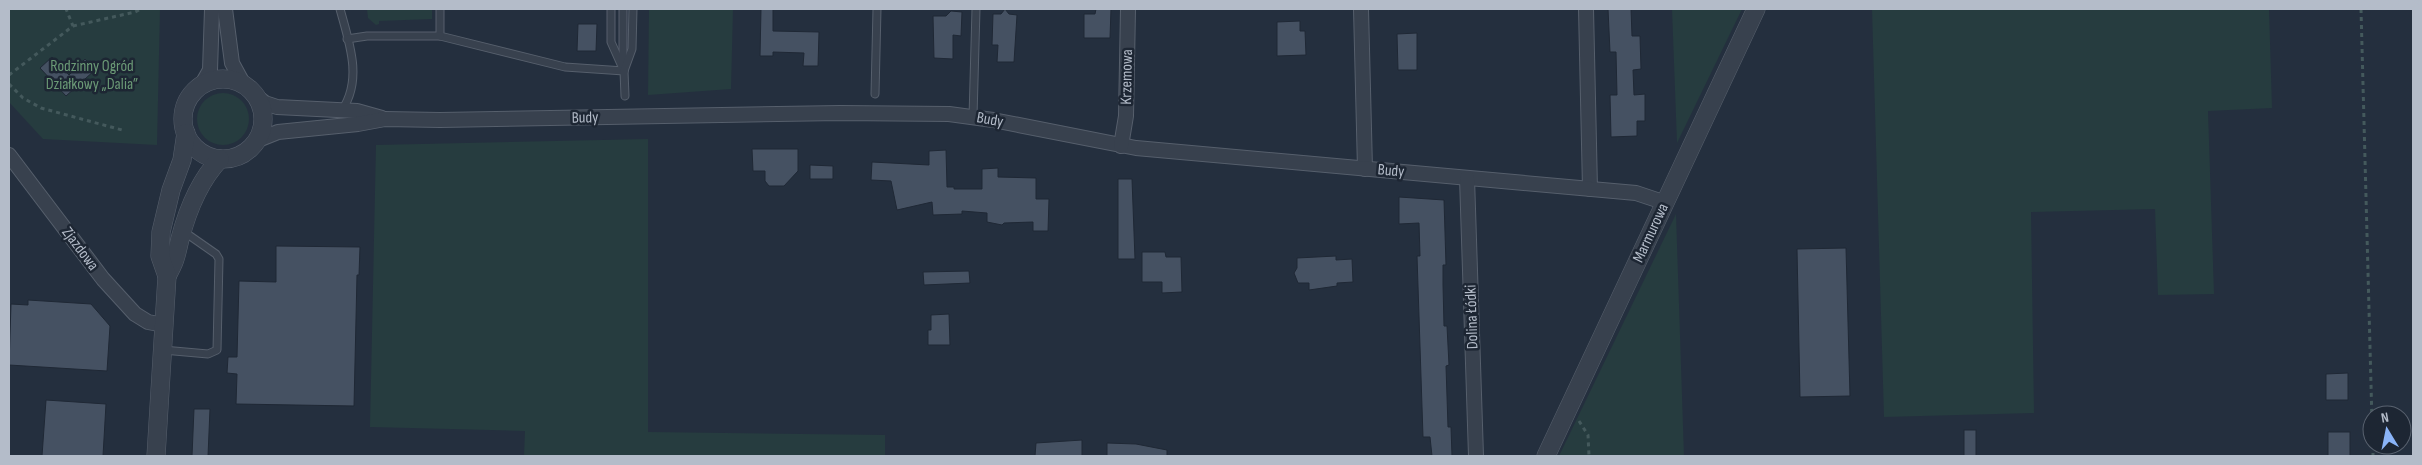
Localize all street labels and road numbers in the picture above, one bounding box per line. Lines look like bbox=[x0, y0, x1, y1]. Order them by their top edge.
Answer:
street label: Krzemowa bbox=[1117, 49, 1137, 105]
street label: Budy bbox=[572, 108, 598, 128]
street label: Budy bbox=[975, 108, 1005, 132]
street label: Budy bbox=[1377, 160, 1405, 182]
street label: Marmurowa bbox=[1629, 200, 1673, 266]
street label: Zjazdowa bbox=[58, 224, 102, 274]
street label: Dolina Łódki bbox=[1461, 284, 1483, 350]

